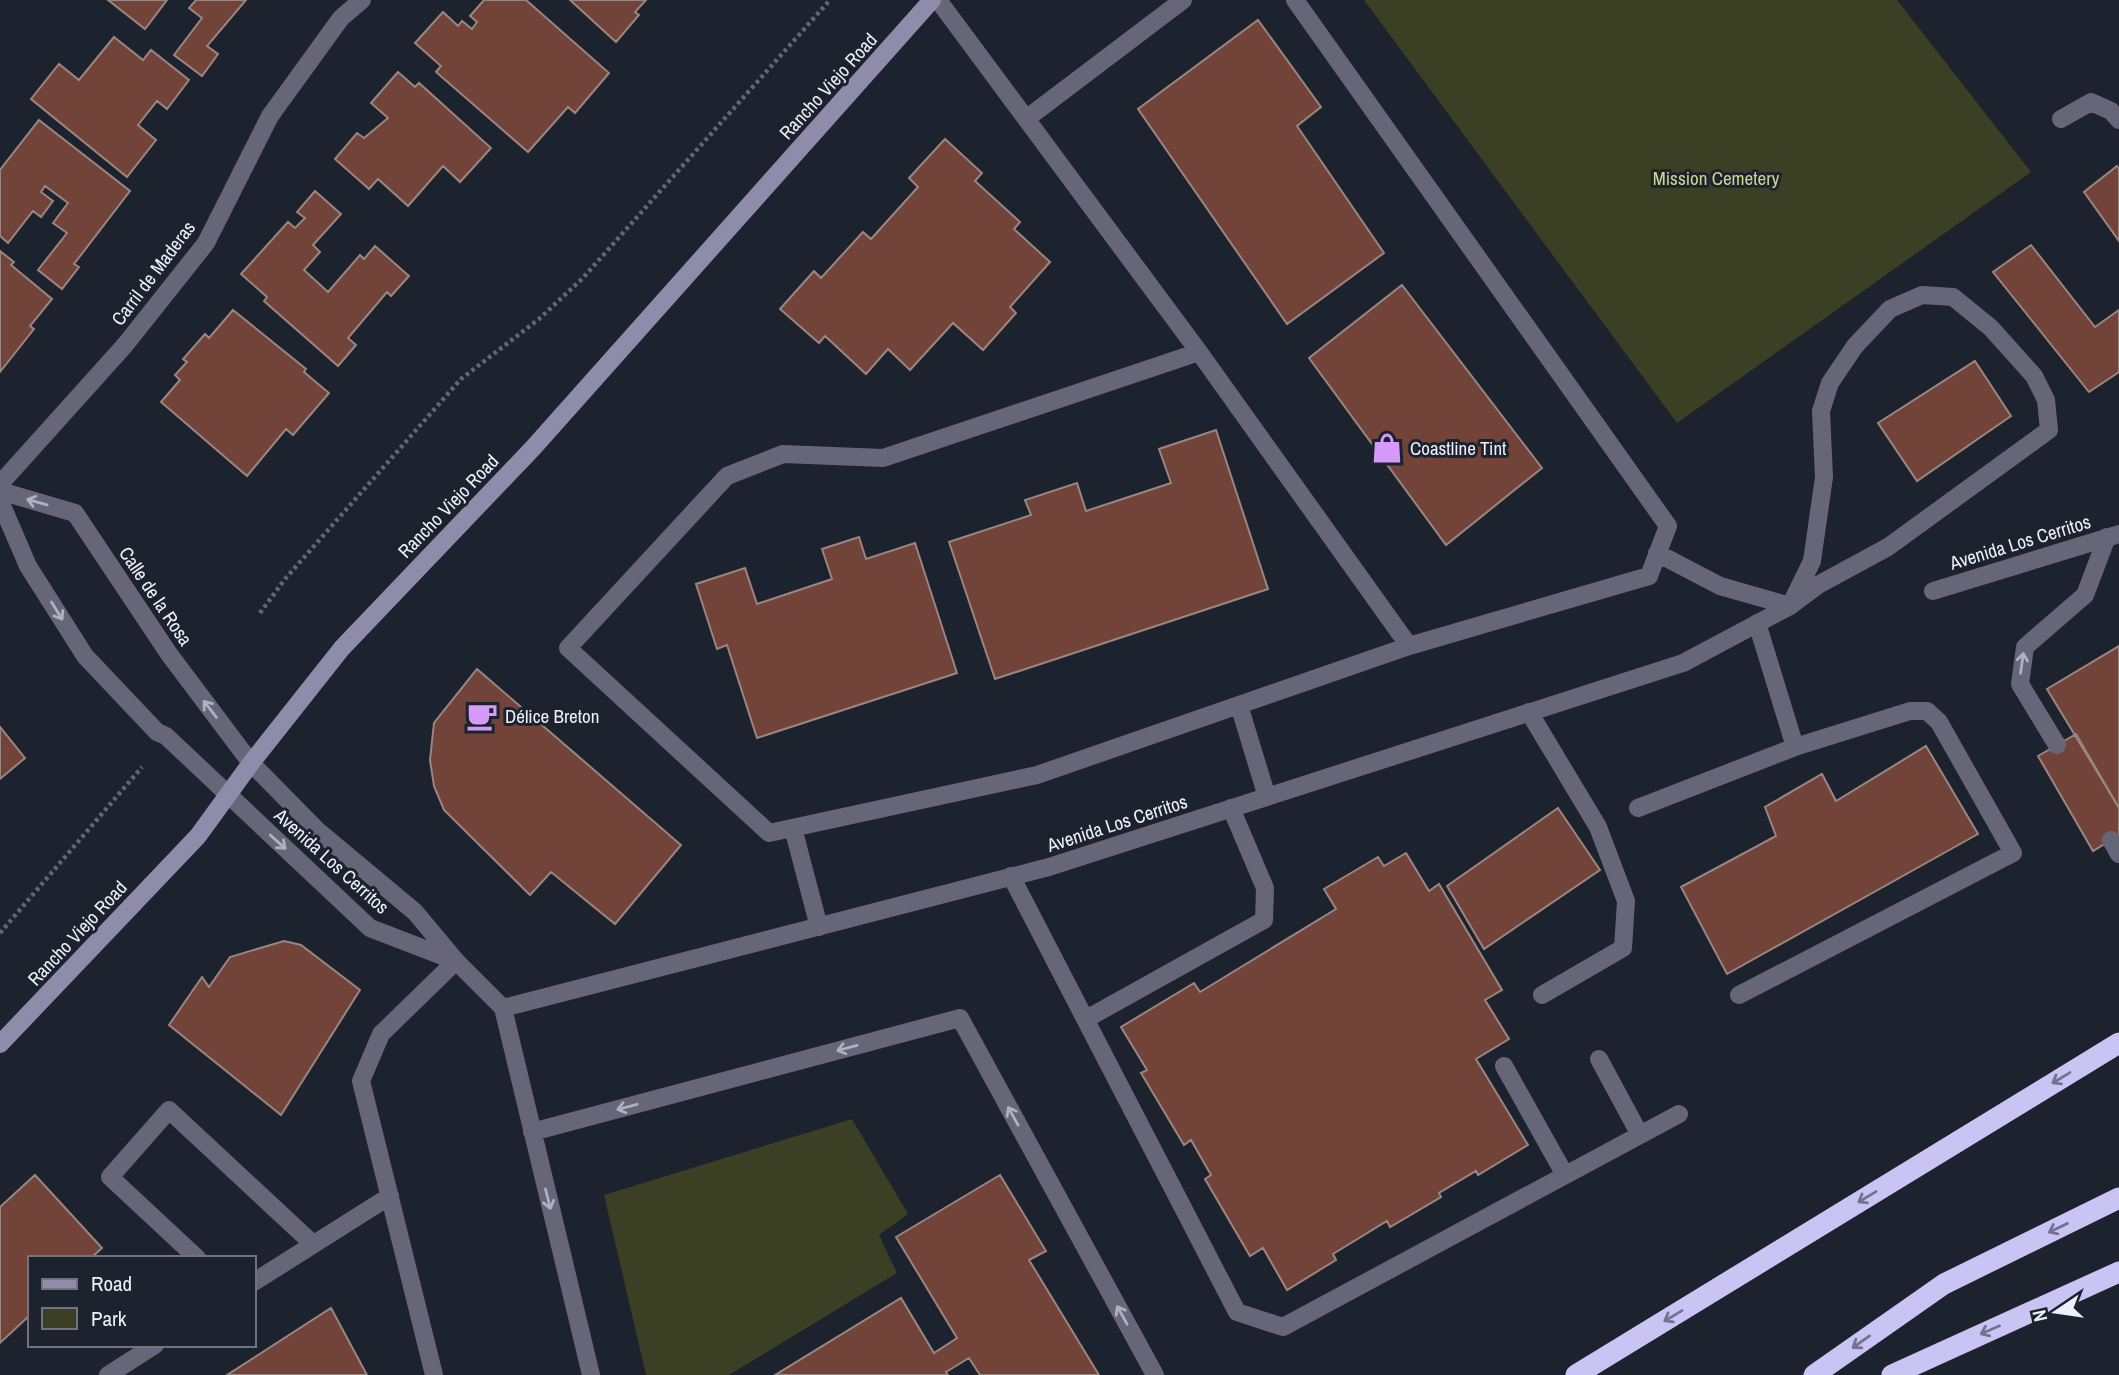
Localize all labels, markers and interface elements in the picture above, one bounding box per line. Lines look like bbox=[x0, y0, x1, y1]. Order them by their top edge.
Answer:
street label: Rancho Viejo Road bbox=[773, 27, 883, 145]
park label: Mission Cemetery bbox=[1653, 165, 1779, 191]
street label: Carril de Maderas bbox=[105, 215, 201, 331]
shop icon: Coastline Tint bbox=[1370, 431, 1404, 465]
place label: Coastline Tint bbox=[1410, 435, 1507, 461]
street label: Rancho Viejo Road bbox=[392, 448, 504, 564]
one-way arrow bbox=[27, 495, 49, 508]
street label: Avenida Los Cerritos bbox=[1945, 508, 2094, 576]
street label: Calle de la Rosa bbox=[113, 541, 199, 651]
one-way arrow bbox=[50, 601, 64, 621]
one-way arrow bbox=[2016, 652, 2029, 675]
cafe icon: Délice Breton bbox=[465, 699, 499, 733]
one-way arrow bbox=[202, 700, 217, 718]
place label: Délice Breton bbox=[505, 703, 599, 729]
street label: Avenida Los Cerritos bbox=[1043, 788, 1191, 858]
street label: Avenida Los Cerritos bbox=[268, 802, 395, 920]
one-way arrow bbox=[269, 834, 287, 850]
street label: Rancho Viejo Road bbox=[22, 875, 132, 991]
one-way arrow bbox=[836, 1043, 858, 1056]
one-way arrow bbox=[2051, 1072, 2071, 1086]
one-way arrow bbox=[616, 1101, 639, 1114]
one-way arrow bbox=[1006, 1106, 1020, 1126]
one-way arrow bbox=[542, 1187, 555, 1210]
one-way arrow bbox=[1857, 1190, 1877, 1204]
one-way arrow bbox=[2048, 1222, 2069, 1236]
legend bbox=[28, 1256, 256, 1347]
text: Road bbox=[91, 1269, 132, 1298]
north arrow bbox=[2021, 1277, 2091, 1347]
text: Park bbox=[91, 1304, 127, 1333]
one-way arrow bbox=[1115, 1305, 1128, 1326]
text: N bbox=[2026, 1307, 2053, 1324]
one-way arrow bbox=[1663, 1309, 1683, 1323]
one-way arrow bbox=[1980, 1324, 2001, 1338]
one-way arrow bbox=[1852, 1335, 1871, 1349]

